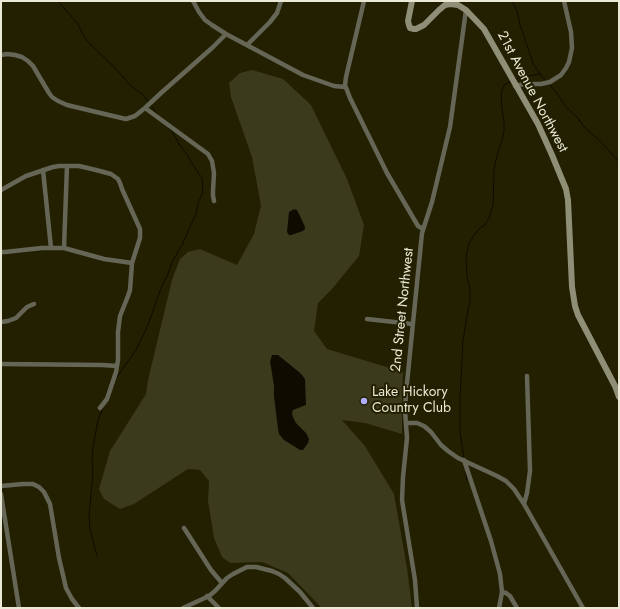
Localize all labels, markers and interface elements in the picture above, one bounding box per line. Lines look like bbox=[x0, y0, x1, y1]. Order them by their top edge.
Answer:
street label: 21st Avenue Northwest bbox=[493, 29, 571, 155]
street label: 2nd Street Northwest bbox=[388, 247, 418, 373]
place label: Lake Hickory Country Club bbox=[372, 385, 451, 418]
marker: Lake Hickory Country Club bbox=[359, 396, 369, 406]

